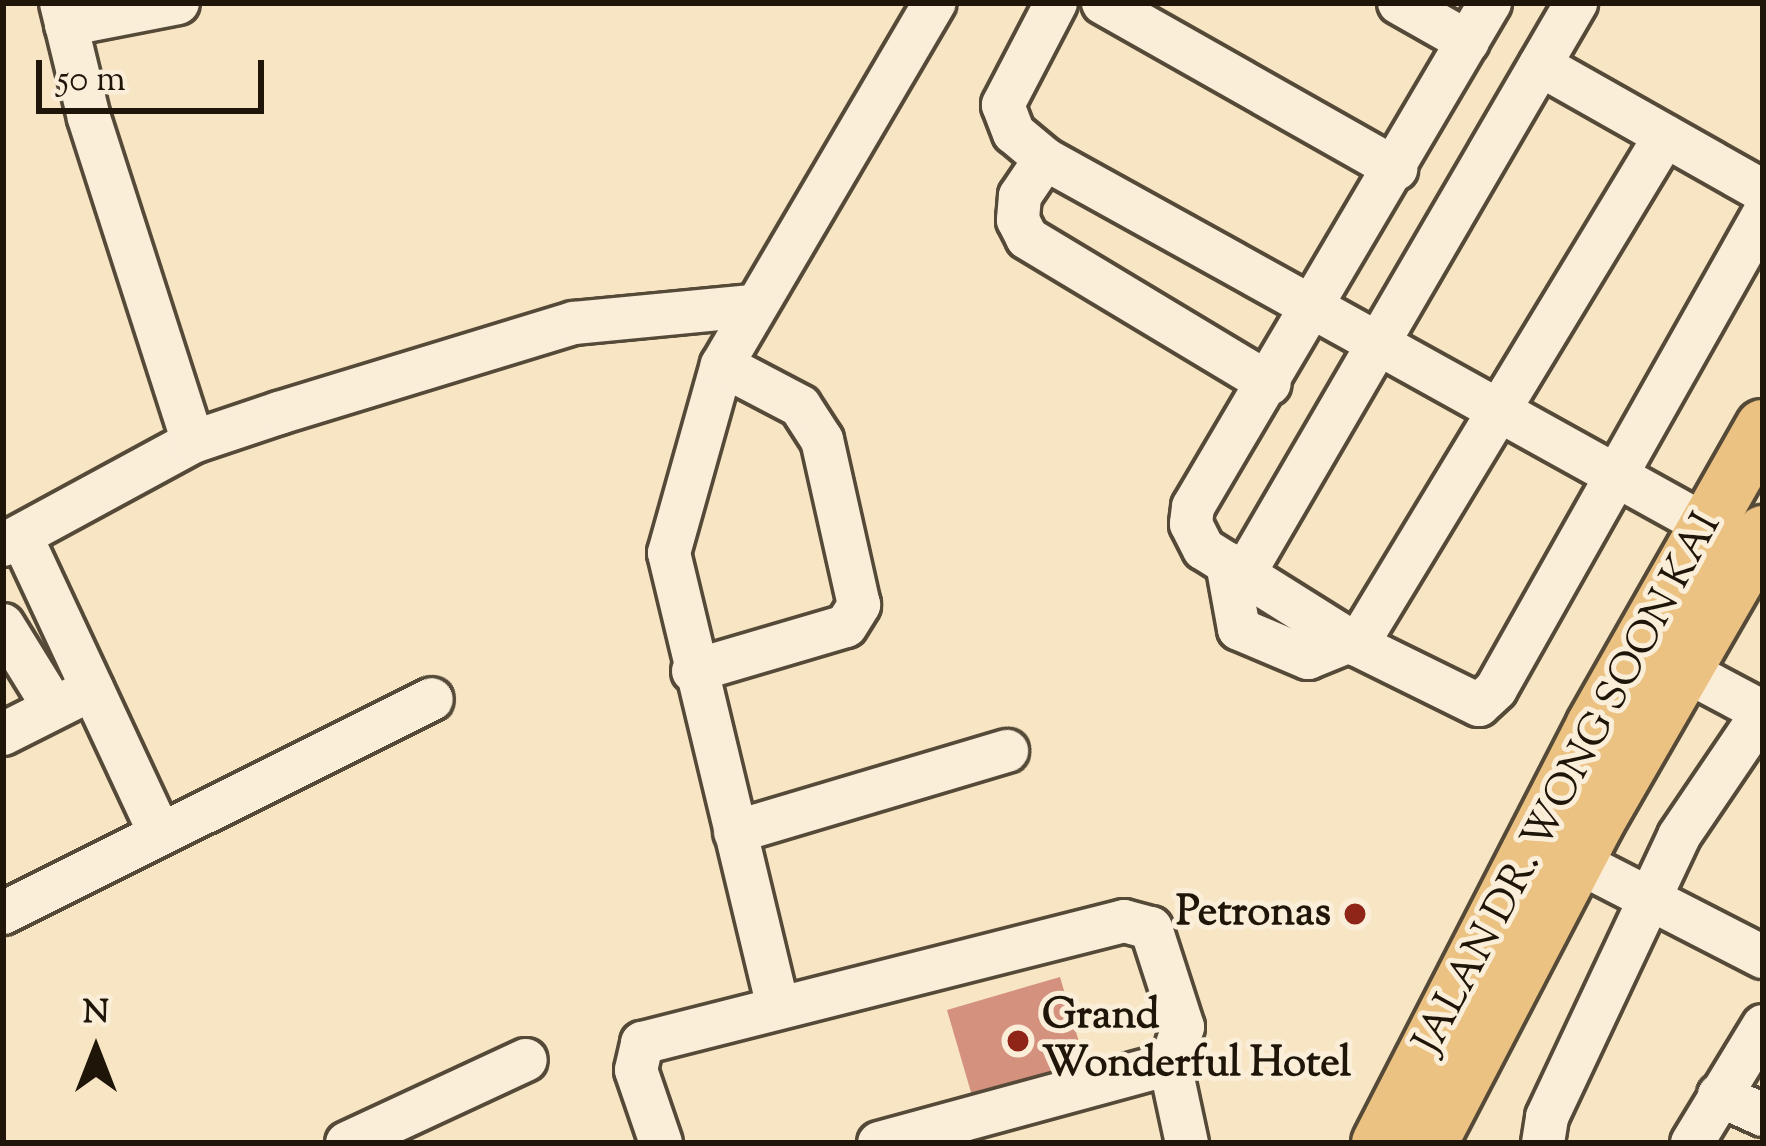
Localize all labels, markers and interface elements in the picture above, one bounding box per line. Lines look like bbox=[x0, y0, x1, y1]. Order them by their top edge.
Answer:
scale bar bbox=[42, 36, 270, 110]
text: 50 m bbox=[57, 55, 126, 107]
street label: JALAN DR. WONG SOON KAI bbox=[1405, 505, 1733, 1063]
place label: Petronas bbox=[1176, 889, 1331, 939]
marker: Petronas bbox=[1342, 901, 1368, 927]
north arrow bbox=[36, 990, 156, 1110]
text: N bbox=[83, 990, 109, 1038]
place label: Grand Wonderful Hotel bbox=[1042, 992, 1351, 1090]
marker: Grand Wonderful Hotel bbox=[1005, 1028, 1031, 1054]

